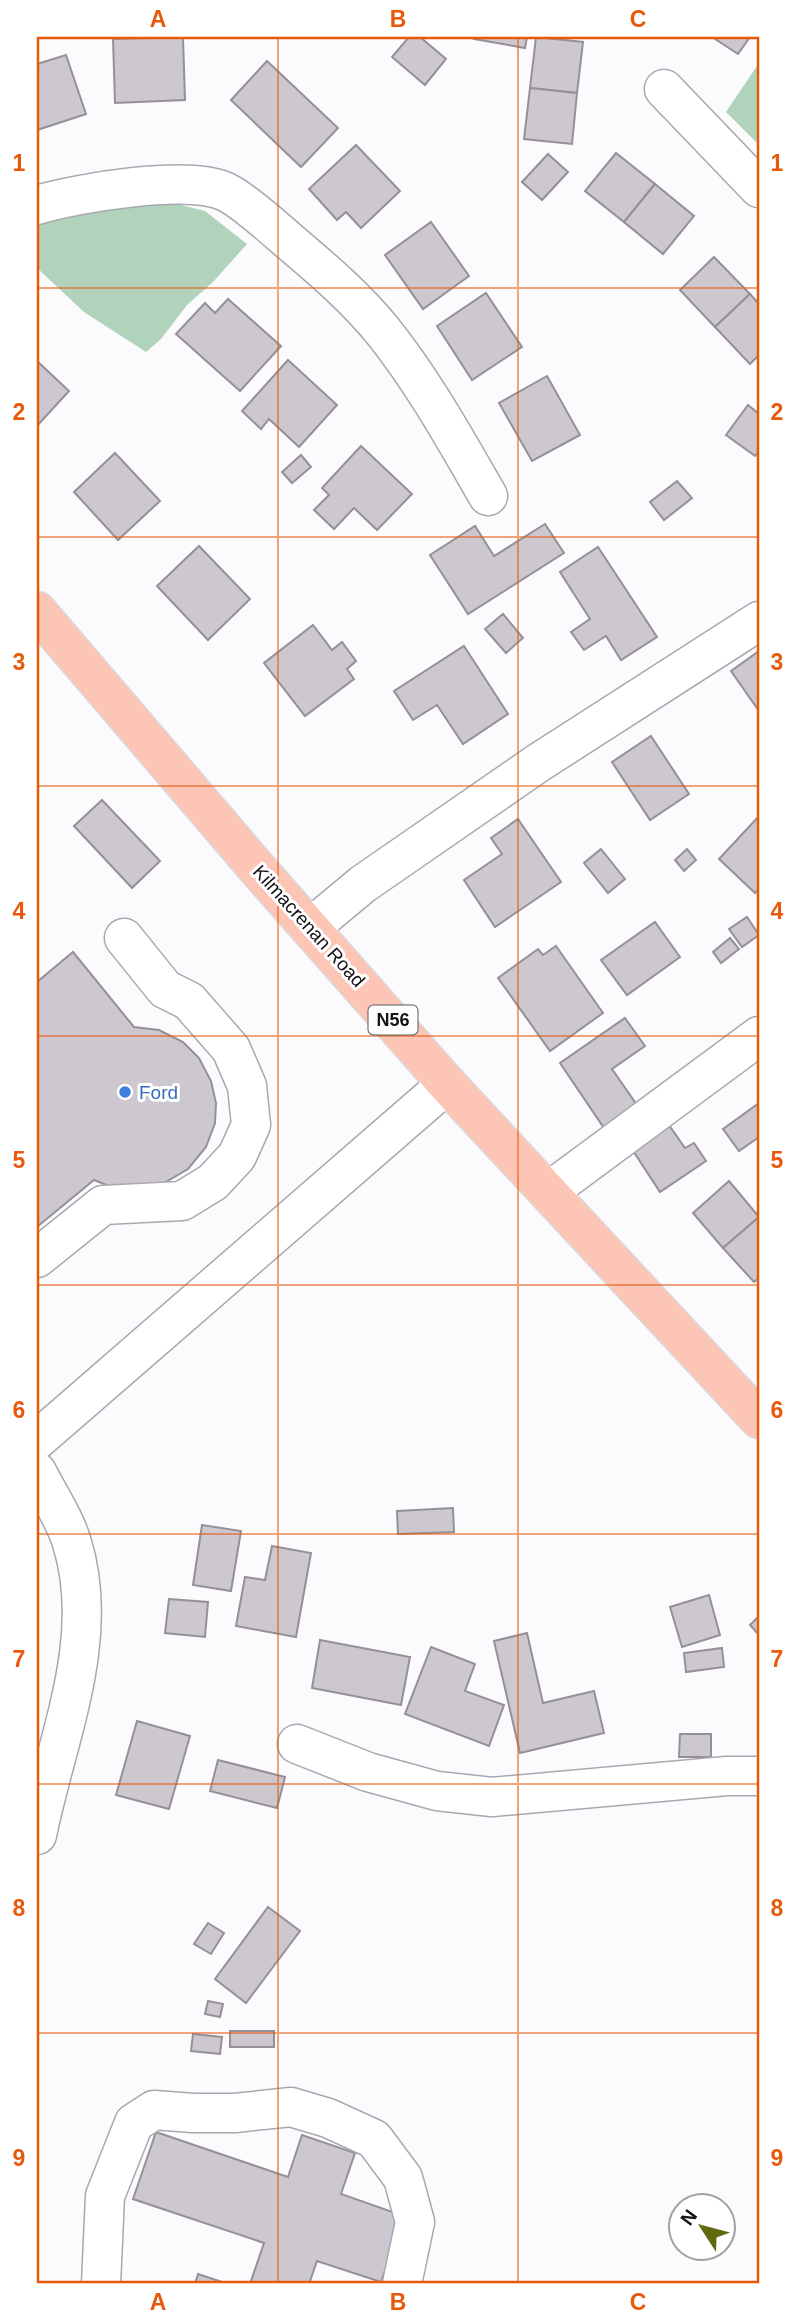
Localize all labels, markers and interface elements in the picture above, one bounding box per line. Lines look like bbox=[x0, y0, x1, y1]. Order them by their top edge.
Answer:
text: A bbox=[150, 6, 166, 32]
text: B bbox=[390, 6, 406, 32]
text: C bbox=[630, 6, 646, 32]
text: 1 bbox=[13, 150, 26, 176]
text: 1 bbox=[771, 150, 784, 176]
text: 2 bbox=[13, 399, 25, 425]
text: 2 bbox=[771, 399, 783, 425]
text: 3 bbox=[13, 649, 25, 675]
text: 3 bbox=[771, 649, 783, 675]
street label: Kilmacrenan Road bbox=[249, 861, 369, 991]
text: 4 bbox=[13, 898, 26, 924]
text: 4 bbox=[771, 898, 784, 924]
road number: N56 bbox=[368, 1006, 418, 1035]
place label: Ford bbox=[139, 1082, 178, 1103]
marker: Ford bbox=[117, 1084, 133, 1100]
text: 5 bbox=[13, 1147, 26, 1173]
text: 5 bbox=[771, 1147, 784, 1173]
text: 6 bbox=[13, 1397, 25, 1423]
text: 6 bbox=[771, 1397, 783, 1423]
text: 7 bbox=[13, 1646, 25, 1672]
text: 7 bbox=[771, 1646, 783, 1672]
text: 8 bbox=[13, 1895, 26, 1921]
text: 8 bbox=[771, 1895, 784, 1921]
text: 9 bbox=[13, 2145, 25, 2171]
text: 9 bbox=[771, 2145, 783, 2171]
north arrow bbox=[666, 2192, 736, 2262]
text: N bbox=[676, 2206, 701, 2229]
text: A bbox=[150, 2289, 166, 2315]
text: B bbox=[390, 2289, 406, 2315]
text: C bbox=[630, 2289, 646, 2315]

